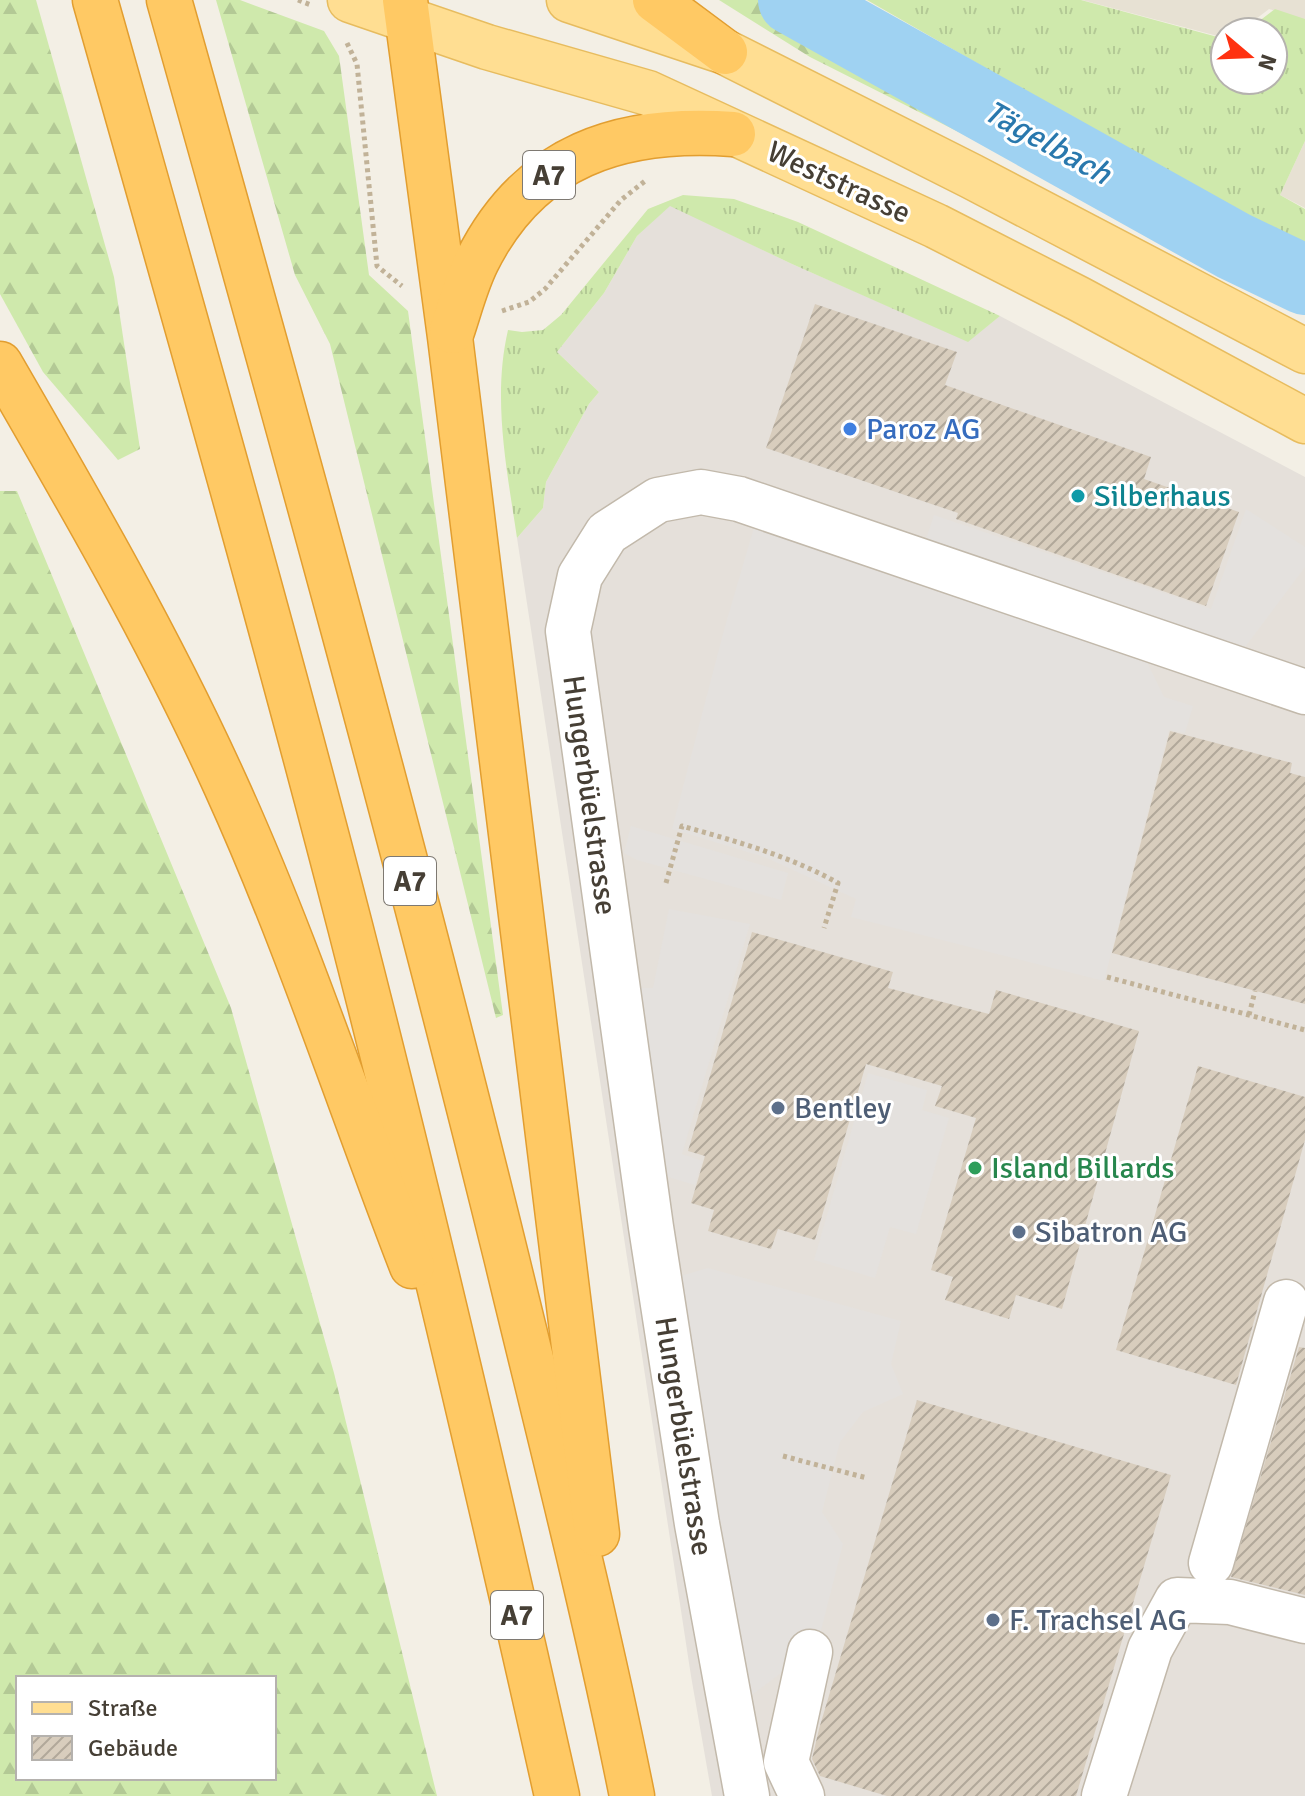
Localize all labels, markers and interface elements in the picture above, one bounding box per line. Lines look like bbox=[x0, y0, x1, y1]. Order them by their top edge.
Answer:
north arrow bbox=[1209, 16, 1289, 96]
text: N bbox=[1252, 51, 1283, 74]
water label: Tägelbach bbox=[978, 92, 1119, 194]
street label: Weststrasse bbox=[761, 133, 916, 232]
road number: A7 bbox=[523, 151, 575, 199]
place label: Paroz AG bbox=[866, 411, 980, 448]
marker: Paroz AG bbox=[841, 420, 859, 438]
place label: Silberhaus bbox=[1094, 478, 1231, 515]
marker: Silberhaus bbox=[1069, 487, 1087, 505]
street label: Hungerbüelstrasse bbox=[554, 673, 625, 917]
road number: A7 bbox=[384, 857, 436, 905]
place label: Bentley bbox=[794, 1090, 891, 1127]
marker: Bentley bbox=[769, 1099, 787, 1117]
place label: Island Billards bbox=[991, 1150, 1174, 1187]
marker: Island Billards bbox=[966, 1159, 984, 1177]
place label: Sibatron AG bbox=[1035, 1214, 1187, 1251]
marker: Sibatron AG bbox=[1010, 1223, 1028, 1241]
street label: Hungerbüelstrasse bbox=[646, 1314, 721, 1558]
road number: A7 bbox=[491, 1591, 543, 1639]
place label: F. Trachsel AG bbox=[1009, 1602, 1187, 1639]
marker: F. Trachsel AG bbox=[984, 1611, 1002, 1629]
legend bbox=[16, 1676, 276, 1780]
text: Straße bbox=[88, 1693, 158, 1723]
text: Gebäude bbox=[88, 1733, 178, 1763]

